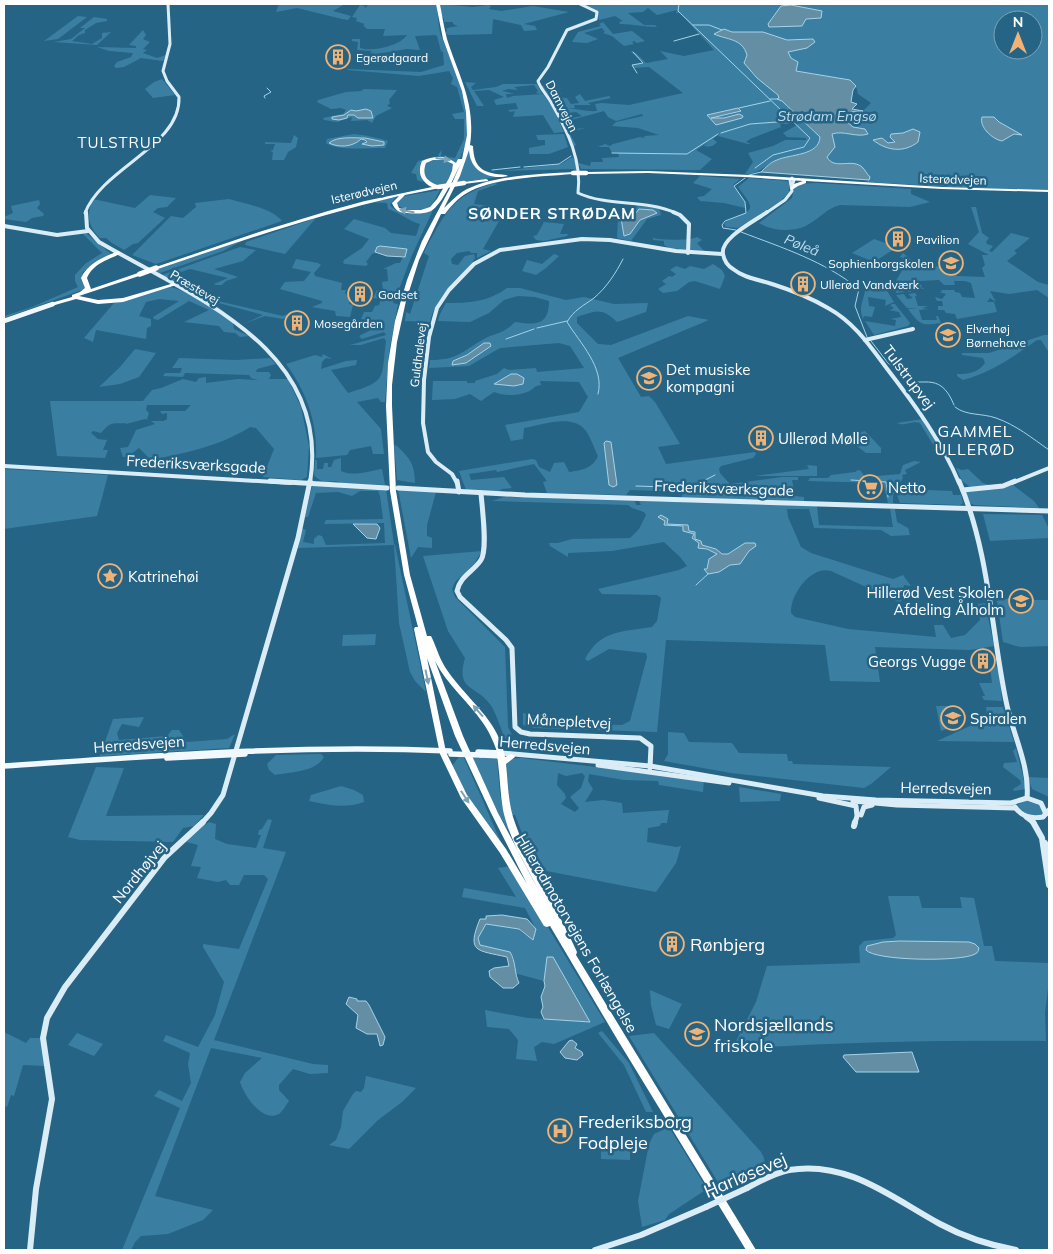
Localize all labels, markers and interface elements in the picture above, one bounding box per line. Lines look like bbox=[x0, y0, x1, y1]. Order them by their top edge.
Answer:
north arrow bbox=[993, 10, 1043, 60]
text: N bbox=[1013, 13, 1023, 31]
building icon: Egerødgaard bbox=[325, 44, 351, 70]
place label: Egerødgaard bbox=[356, 50, 428, 65]
street label: Damvejen bbox=[543, 78, 581, 134]
water label: Strødam Engsø bbox=[777, 107, 877, 125]
district label: TULSTRUP bbox=[77, 133, 163, 152]
one-way arrow bbox=[435, 156, 451, 164]
street label: Isterødvejen bbox=[919, 170, 987, 188]
street label: Isterødvejen bbox=[330, 177, 398, 207]
district label: SØNDER STRØDAM bbox=[468, 203, 636, 223]
one-way arrow bbox=[399, 207, 414, 215]
building icon: Pavilion bbox=[885, 226, 911, 252]
water label: Pøleå bbox=[782, 230, 822, 260]
place label: Pavilion bbox=[916, 232, 960, 247]
school or university icon: Sophienborgskolen bbox=[938, 250, 964, 276]
place label: Sophienborgskolen bbox=[828, 256, 934, 271]
street label: Præstevej bbox=[168, 266, 222, 308]
building icon: Ullerød Vandværk bbox=[790, 271, 816, 297]
place label: Ullerød Vandværk bbox=[820, 277, 920, 292]
building icon: Godset bbox=[347, 281, 373, 307]
place label: Godset bbox=[378, 287, 418, 302]
building icon: Mosegården bbox=[284, 310, 310, 336]
place label: Mosegården bbox=[314, 316, 383, 331]
place label: Elverhøj Børnehave bbox=[966, 321, 1026, 350]
street label: Guldhalevej bbox=[407, 322, 429, 388]
school or university icon: Elverhøj Børnehave bbox=[935, 322, 961, 348]
street label: Tulstrupvej bbox=[879, 341, 939, 413]
place label: Det musiske kompagni bbox=[666, 360, 751, 396]
school or university icon: Det musiske kompagni bbox=[636, 365, 662, 391]
district label: GAMMEL ULLERØD bbox=[935, 421, 1015, 459]
building icon: Ullerød Mølle bbox=[748, 425, 774, 451]
place label: Ullerød Mølle bbox=[778, 429, 868, 448]
street label: Frederiksværksgade bbox=[126, 451, 266, 477]
supermarket icon: Netto bbox=[857, 474, 883, 500]
street label: Frederiksværksgade bbox=[654, 476, 794, 500]
place label: Netto bbox=[888, 478, 926, 497]
place icon: Katrinehøi bbox=[97, 563, 123, 589]
place label: Katrinehøi bbox=[128, 567, 199, 586]
place label: Hillerød Vest Skolen Afdeling Ålholm bbox=[867, 583, 1004, 619]
school or university icon: Hillerød Vest Skolen Afdeling Ålholm bbox=[1008, 588, 1034, 614]
building icon: Georgs Vugge bbox=[970, 648, 996, 674]
place label: Georgs Vugge bbox=[868, 652, 966, 671]
one-way arrow bbox=[423, 669, 431, 684]
one-way arrow bbox=[473, 705, 484, 717]
school or university icon: Spiralen bbox=[940, 705, 966, 731]
street label: Månepletvej bbox=[526, 709, 612, 733]
place label: Spiralen bbox=[970, 709, 1027, 728]
street label: Herredsvejen bbox=[93, 731, 185, 757]
street label: Herredsvejen bbox=[499, 732, 591, 758]
street label: Herredsvejen bbox=[900, 778, 992, 798]
one-way arrow bbox=[461, 791, 470, 804]
street label: Hillerødmotorvejens Forlængelse bbox=[512, 830, 642, 1036]
street label: Nordhøjvej bbox=[108, 837, 170, 907]
building icon: Rønbjerg bbox=[659, 931, 685, 957]
place label: Rønbjerg bbox=[690, 933, 765, 956]
place label: Nordsjællands friskole bbox=[714, 1013, 834, 1057]
school or university icon: Nordsjællands friskole bbox=[684, 1021, 710, 1047]
place label: Frederiksborg Fodpleje bbox=[578, 1110, 692, 1154]
hospital icon: Frederiksborg Fodpleje bbox=[547, 1118, 573, 1144]
street label: Harløsevej bbox=[700, 1147, 790, 1203]

